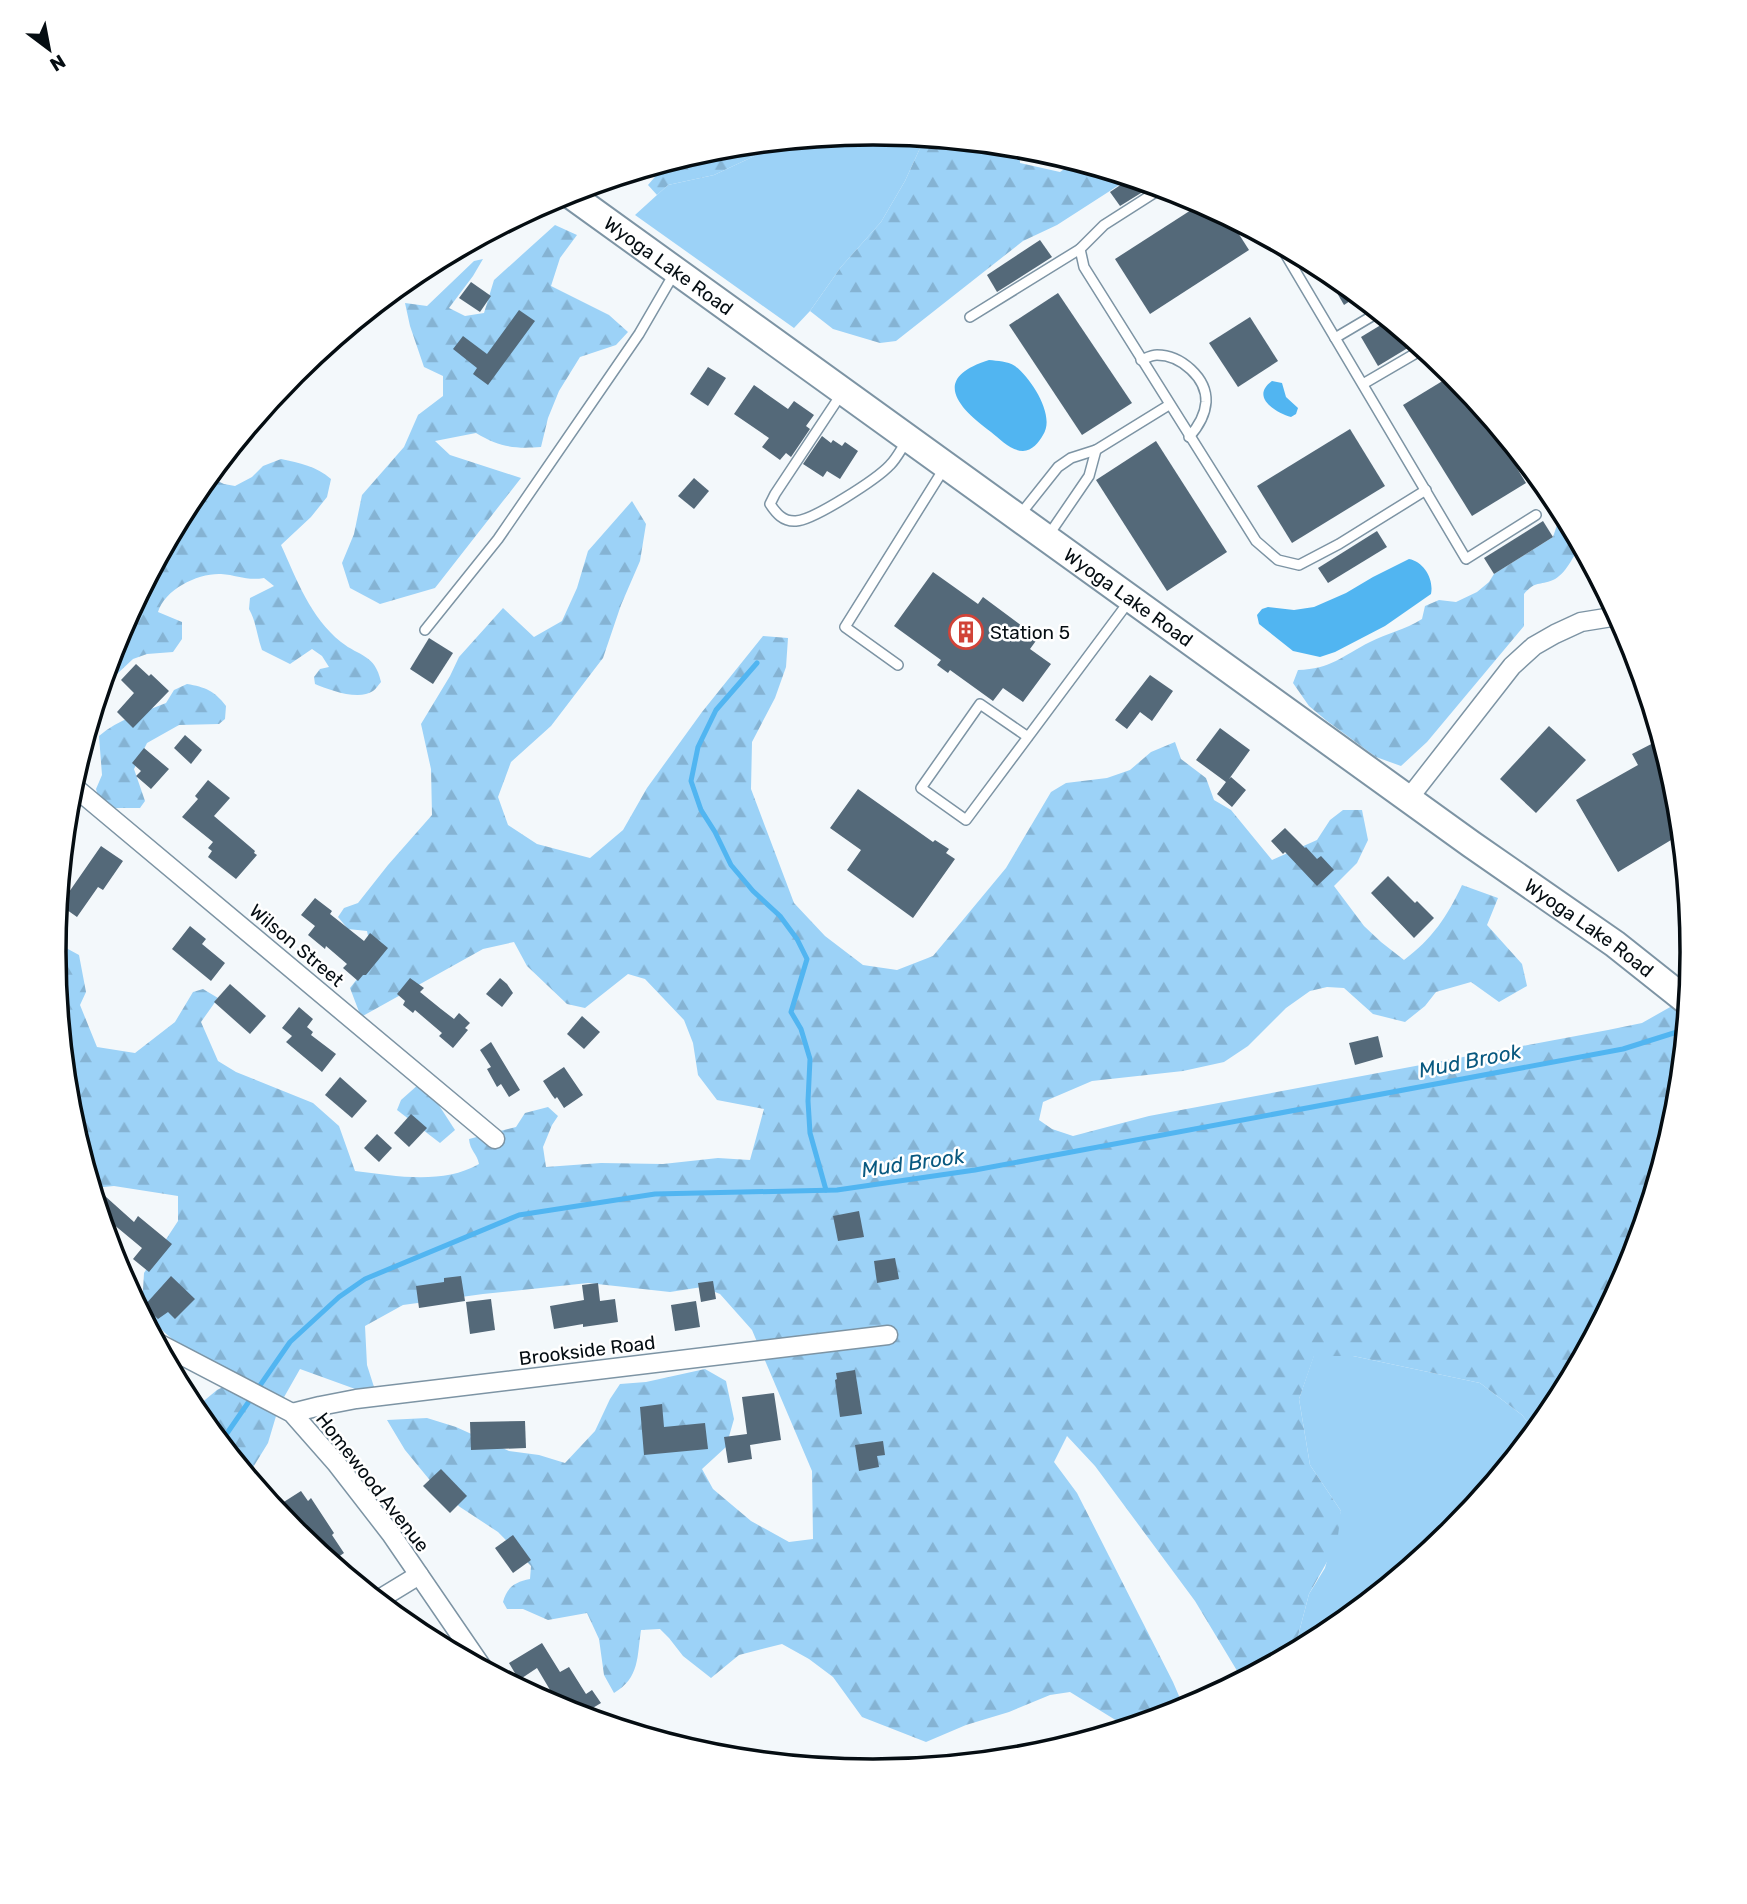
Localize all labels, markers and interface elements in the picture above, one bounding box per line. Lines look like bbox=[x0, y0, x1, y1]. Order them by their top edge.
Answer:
north arrow bbox=[14, 14, 84, 84]
text: N bbox=[46, 50, 70, 76]
street label: Wyoga Lake Road bbox=[599, 212, 737, 320]
street label: Wyoga Lake Road bbox=[1059, 543, 1197, 652]
building icon: Station 5 bbox=[947, 613, 985, 651]
place label: Station 5 bbox=[990, 621, 1070, 644]
street label: Wyoga Lake Road bbox=[1520, 874, 1658, 982]
street label: Wilson Street bbox=[245, 899, 349, 992]
water label: Mud Brook bbox=[1417, 1038, 1524, 1083]
water label: Mud Brook bbox=[860, 1143, 967, 1182]
street label: Brookside Road bbox=[518, 1331, 656, 1370]
street label: Homewood Avenue bbox=[311, 1408, 434, 1557]

